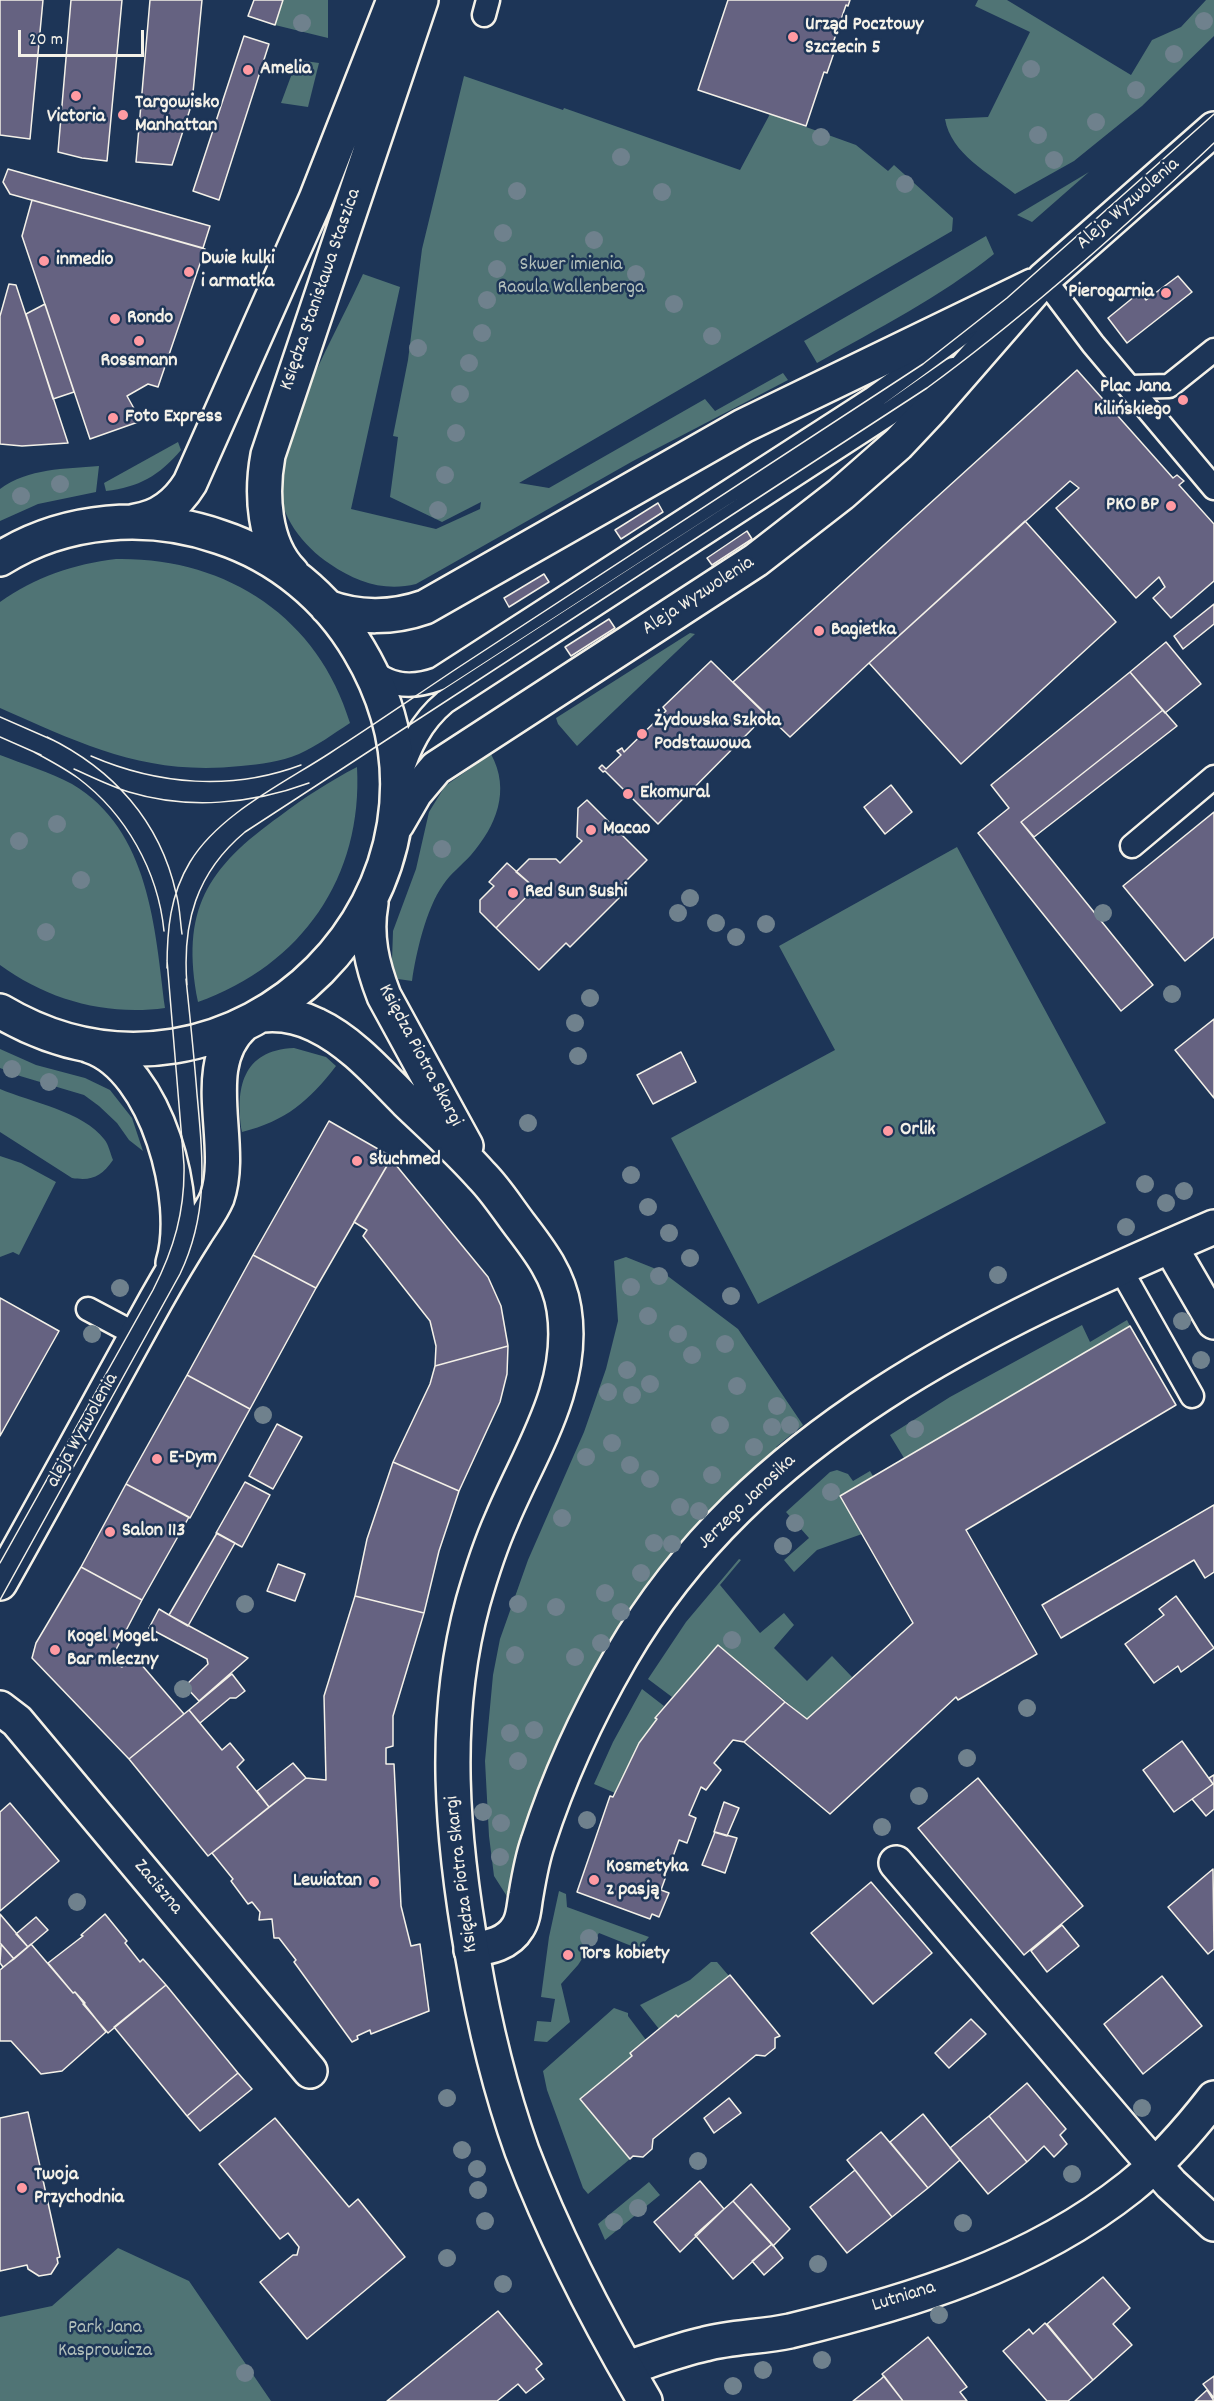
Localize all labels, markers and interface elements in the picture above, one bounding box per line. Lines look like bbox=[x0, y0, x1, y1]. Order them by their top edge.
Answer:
place label: Urząd Pocztowy Szczecin 5 bbox=[805, 14, 923, 61]
scale bar bbox=[21, 18, 147, 56]
text: 20 m bbox=[29, 28, 63, 53]
marker: Urząd Pocztowy Szczecin 5 bbox=[786, 30, 800, 44]
place label: Amelia bbox=[260, 58, 311, 82]
marker: Amelia bbox=[241, 63, 255, 77]
marker: Victoria bbox=[69, 89, 83, 103]
place label: Targowisko Manhattan bbox=[135, 92, 220, 139]
place label: Victoria bbox=[47, 106, 105, 130]
marker: Targowisko Manhattan bbox=[116, 108, 130, 122]
street label: Aleja Wyzwolenia bbox=[1073, 154, 1185, 256]
street label: Księdza Stanisława Staszica bbox=[276, 186, 368, 394]
place label: Dwie kulki i armatka bbox=[201, 248, 275, 295]
place label: inmedio bbox=[56, 249, 113, 273]
marker: inmedio bbox=[37, 254, 51, 268]
park label: Skwer imienia Raoula Wallenberga bbox=[498, 254, 644, 301]
marker: Dwie kulki i armatka bbox=[182, 265, 196, 279]
place label: Pierogarnia bbox=[1068, 281, 1154, 305]
marker: Pierogarnia bbox=[1159, 286, 1173, 300]
place label: Rondo bbox=[127, 307, 173, 331]
marker: Rondo bbox=[108, 312, 122, 326]
marker: Rossmann bbox=[132, 334, 146, 348]
place label: Rossmann bbox=[100, 350, 178, 374]
place label: Plac Jana Kilińskiego bbox=[1094, 376, 1171, 423]
marker: Plac Jana Kilińskiego bbox=[1176, 393, 1190, 407]
place label: Foto Express bbox=[125, 406, 222, 430]
marker: Foto Express bbox=[106, 411, 120, 425]
place label: PKO BP bbox=[1106, 494, 1159, 518]
marker: PKO BP bbox=[1164, 499, 1178, 513]
street label: Aleja Wyzwolenia bbox=[639, 552, 759, 642]
place label: Bagietka bbox=[831, 619, 896, 643]
marker: Bagietka bbox=[812, 624, 826, 638]
place label: Żydowska Szkoła Podstawowa bbox=[654, 710, 781, 757]
marker: Żydowska Szkoła Podstawowa bbox=[635, 727, 649, 741]
place label: Ekomural bbox=[640, 782, 710, 806]
marker: Ekomural bbox=[621, 787, 635, 801]
place label: Macao bbox=[603, 818, 650, 842]
marker: Macao bbox=[584, 823, 598, 837]
place label: Red Sun Sushi bbox=[525, 881, 627, 905]
marker: Red Sun Sushi bbox=[506, 886, 520, 900]
street label: Księdza Piotra Skargi bbox=[371, 981, 467, 1131]
place label: Orlik bbox=[900, 1119, 936, 1143]
marker: Orlik bbox=[881, 1124, 895, 1138]
place label: Słuchmed bbox=[369, 1149, 441, 1173]
marker: Słuchmed bbox=[350, 1154, 364, 1168]
street label: aleja Wyzwolenia bbox=[43, 1370, 125, 1492]
place label: E-Dym bbox=[169, 1447, 217, 1471]
street label: Jerzego Janosika bbox=[694, 1450, 802, 1556]
marker: E-Dym bbox=[150, 1452, 164, 1466]
place label: Salon 113 bbox=[122, 1520, 185, 1544]
marker: Salon 113 bbox=[103, 1525, 117, 1539]
place label: Kogel Mogel. Bar mleczny bbox=[67, 1626, 158, 1673]
marker: Kogel Mogel. Bar mleczny bbox=[48, 1643, 62, 1657]
street label: Księdza Piotra Skargi bbox=[441, 1794, 485, 1954]
street label: Zaciszna bbox=[127, 1856, 187, 1920]
place label: Kosmetyka z pasją bbox=[606, 1856, 688, 1903]
place label: Lewiatan bbox=[293, 1870, 362, 1894]
marker: Kosmetyka z pasją bbox=[587, 1873, 601, 1887]
marker: Lewiatan bbox=[367, 1875, 381, 1889]
place label: Tors kobiety bbox=[580, 1943, 669, 1967]
marker: Tors kobiety bbox=[561, 1948, 575, 1962]
place label: Twoja Przychodnia bbox=[34, 2164, 124, 2211]
marker: Twoja Przychodnia bbox=[15, 2181, 29, 2195]
street label: Lutniana bbox=[869, 2277, 939, 2319]
park label: Park Jana Kasprowicza bbox=[58, 2317, 152, 2364]

